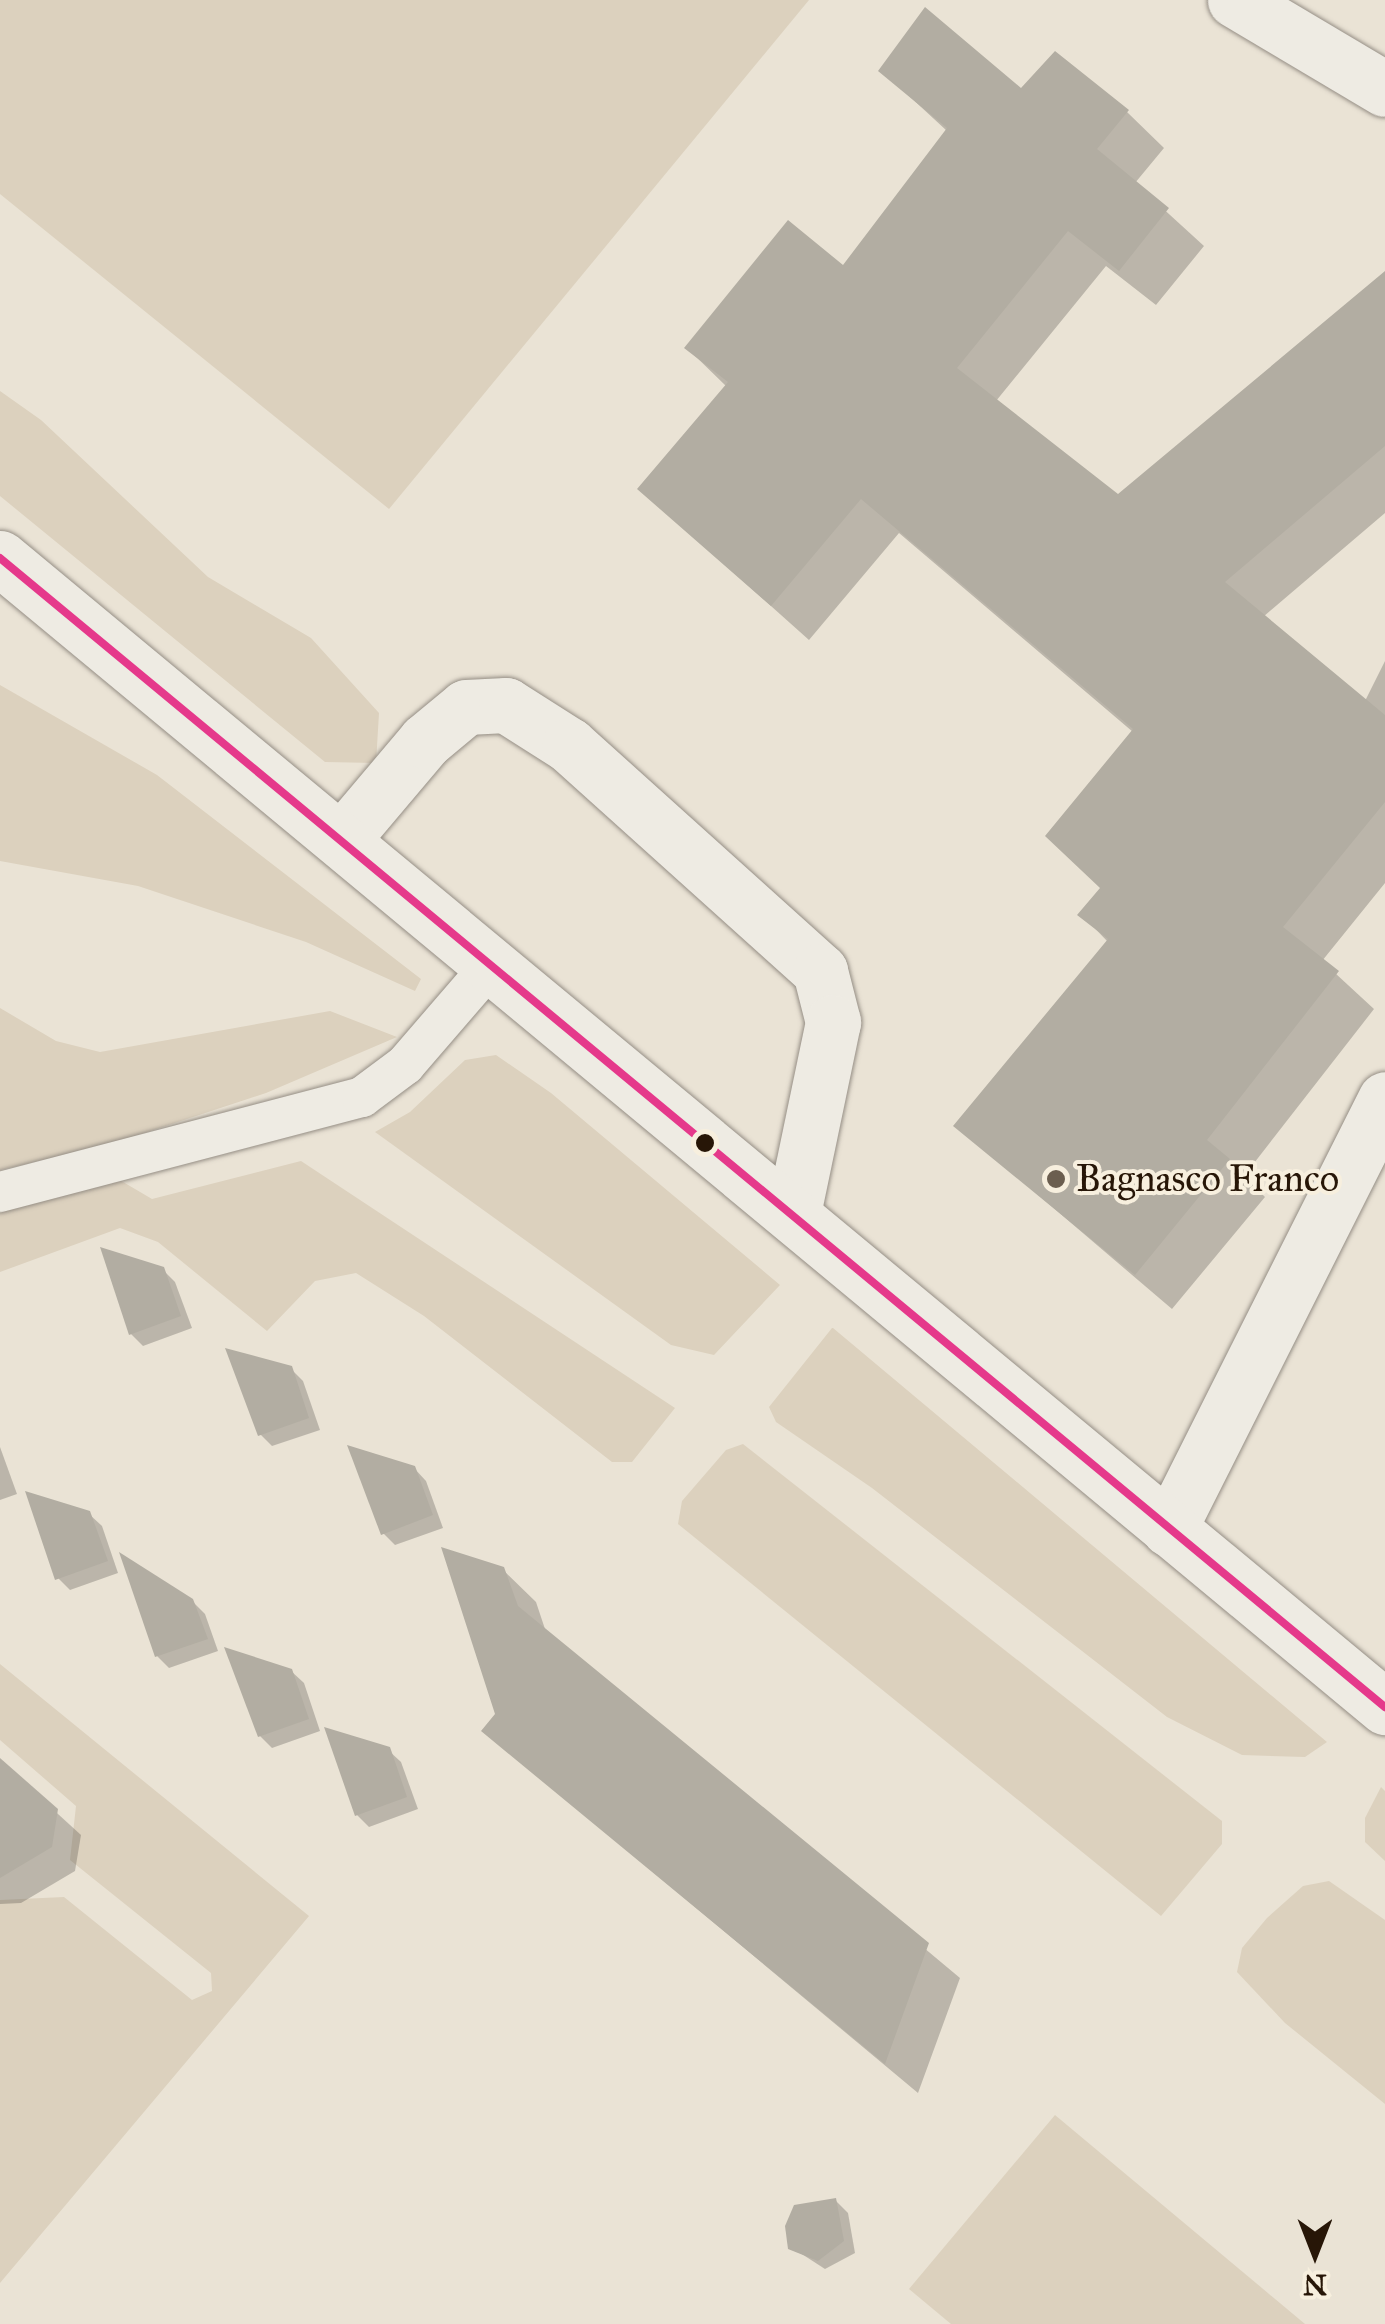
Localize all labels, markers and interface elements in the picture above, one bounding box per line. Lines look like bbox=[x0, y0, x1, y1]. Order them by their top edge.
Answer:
unlabelled marker bbox=[695, 1133, 715, 1153]
place label: Bagnasco Franco bbox=[1076, 1156, 1339, 1202]
marker: Bagnasco Franco bbox=[1045, 1168, 1067, 1190]
north arrow bbox=[1265, 2204, 1365, 2304]
text: N bbox=[1303, 2267, 1327, 2302]

